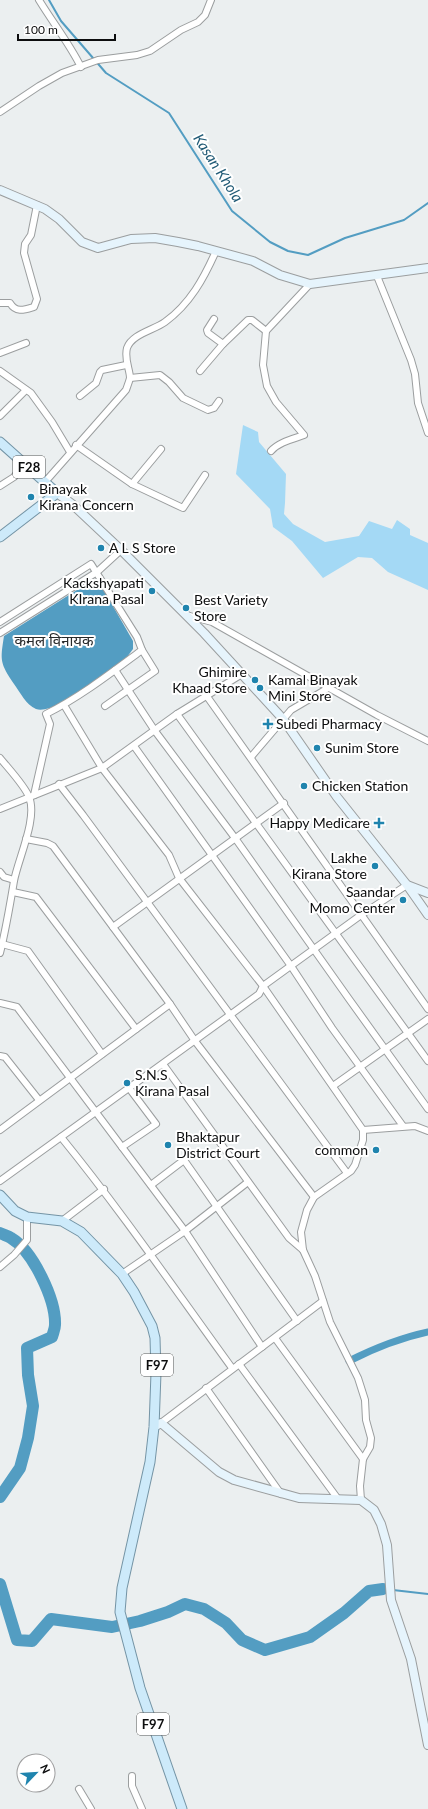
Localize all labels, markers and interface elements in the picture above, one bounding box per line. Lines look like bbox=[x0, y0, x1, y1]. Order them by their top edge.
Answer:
scale bar bbox=[18, 16, 115, 42]
text: 100 m bbox=[24, 22, 58, 37]
water label: Kasan Khola bbox=[190, 130, 248, 205]
road number: F28 bbox=[13, 456, 45, 478]
place label: Binayak Kirana Concern bbox=[39, 480, 134, 513]
marker: Binayak Kirana Concern bbox=[26, 492, 36, 502]
place label: A L S Store bbox=[109, 539, 176, 556]
marker: A L S Store bbox=[96, 543, 106, 553]
place label: Kackshyapati KIrana Pasal bbox=[63, 574, 144, 607]
marker: Kackshyapati KIrana Pasal bbox=[147, 586, 157, 596]
place label: Best Variety Store bbox=[194, 591, 269, 624]
marker: Best Variety Store bbox=[181, 603, 191, 613]
district label: कमल विनायक bbox=[14, 631, 94, 649]
place label: Ghimire Khaad Store bbox=[172, 663, 247, 696]
place label: Kamal Binayak Mini Store bbox=[268, 671, 358, 704]
marker: Ghimire Khaad Store bbox=[250, 675, 260, 685]
marker: Kamal Binayak Mini Store bbox=[255, 683, 265, 693]
place label: Subedi Pharmacy bbox=[276, 715, 383, 732]
marker: Subedi Pharmacy bbox=[263, 719, 273, 729]
place label: Sunim Store bbox=[325, 739, 399, 756]
marker: Sunim Store bbox=[312, 743, 322, 753]
place label: Chicken Station bbox=[312, 777, 408, 794]
marker: Chicken Station bbox=[299, 781, 309, 791]
place label: Happy Medicare bbox=[269, 814, 370, 831]
marker: Happy Medicare bbox=[373, 817, 385, 829]
place label: Lakhe Kirana Store bbox=[292, 849, 367, 882]
marker: Lakhe Kirana Store bbox=[370, 861, 380, 871]
place label: Saandar Momo Center bbox=[309, 883, 395, 916]
marker: Saandar Momo Center bbox=[398, 895, 408, 905]
place label: S.N.S Kirana Pasal bbox=[135, 1066, 209, 1099]
marker: S.N.S Kirana Pasal bbox=[122, 1078, 132, 1088]
place label: Bhaktapur District Court bbox=[176, 1128, 260, 1161]
marker: Bhaktapur District Court bbox=[163, 1140, 173, 1150]
place label: common bbox=[315, 1141, 368, 1158]
marker: common bbox=[371, 1145, 381, 1155]
road number: F97 bbox=[141, 1354, 173, 1376]
road number: F97 bbox=[137, 1713, 169, 1735]
north arrow bbox=[16, 1753, 56, 1793]
text: N bbox=[38, 1762, 53, 1775]

